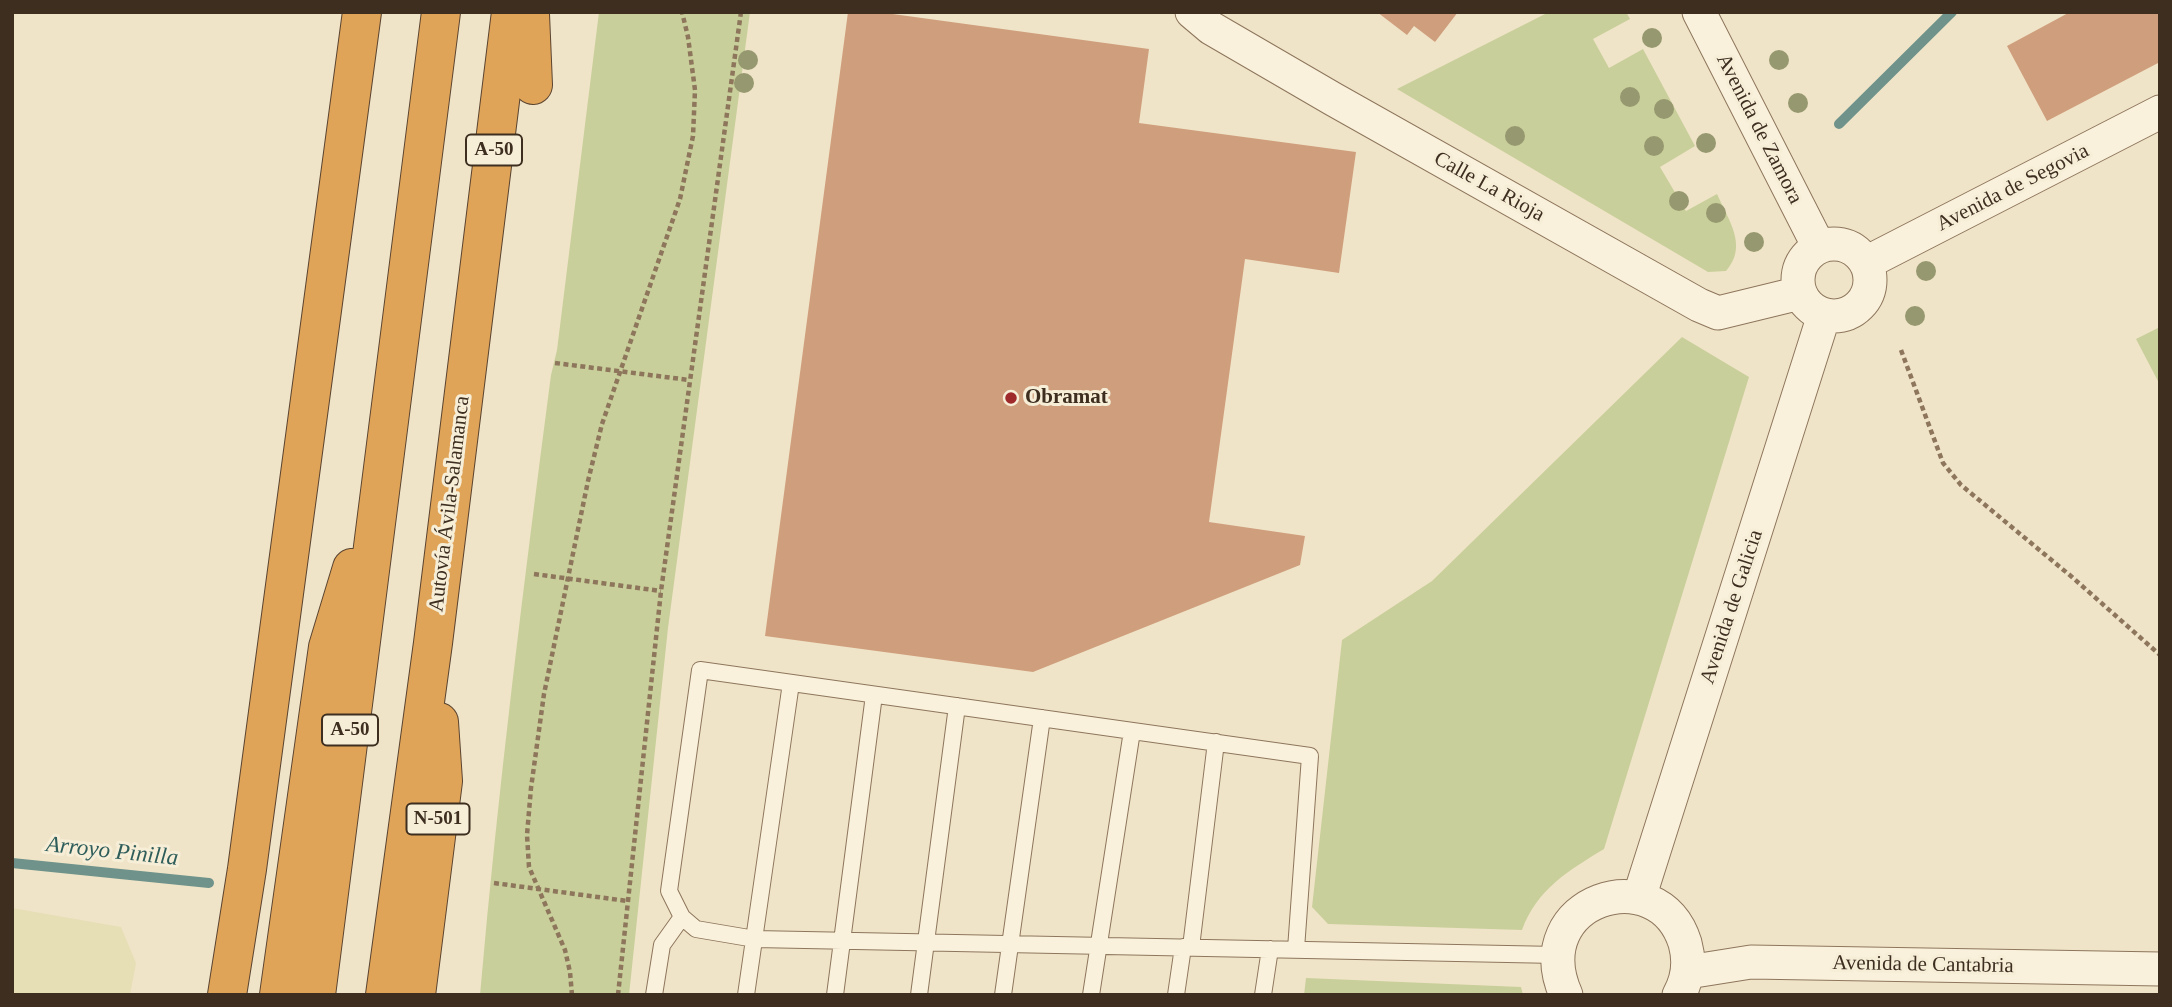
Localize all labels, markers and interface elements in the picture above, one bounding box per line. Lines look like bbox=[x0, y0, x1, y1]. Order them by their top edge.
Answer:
street label: Avenida de Zamora bbox=[1710, 50, 1808, 208]
road number: A-50 bbox=[466, 134, 522, 166]
street label: Avenida de Segovia bbox=[1933, 139, 2093, 237]
street label: Calle La Rioja bbox=[1429, 146, 1549, 228]
place label: Obramat bbox=[1025, 385, 1108, 411]
marker: Obramat bbox=[1003, 390, 1019, 406]
street label: Autovía Ávila-Salamanca bbox=[424, 395, 476, 613]
street label: Avenida de Galicia bbox=[1695, 527, 1769, 687]
road number: A-50 bbox=[322, 715, 378, 746]
road number: N-501 bbox=[406, 804, 470, 834]
water label: Arroyo Pinilla bbox=[45, 831, 179, 873]
street label: Avenida de Cantabria bbox=[1832, 951, 2014, 979]

